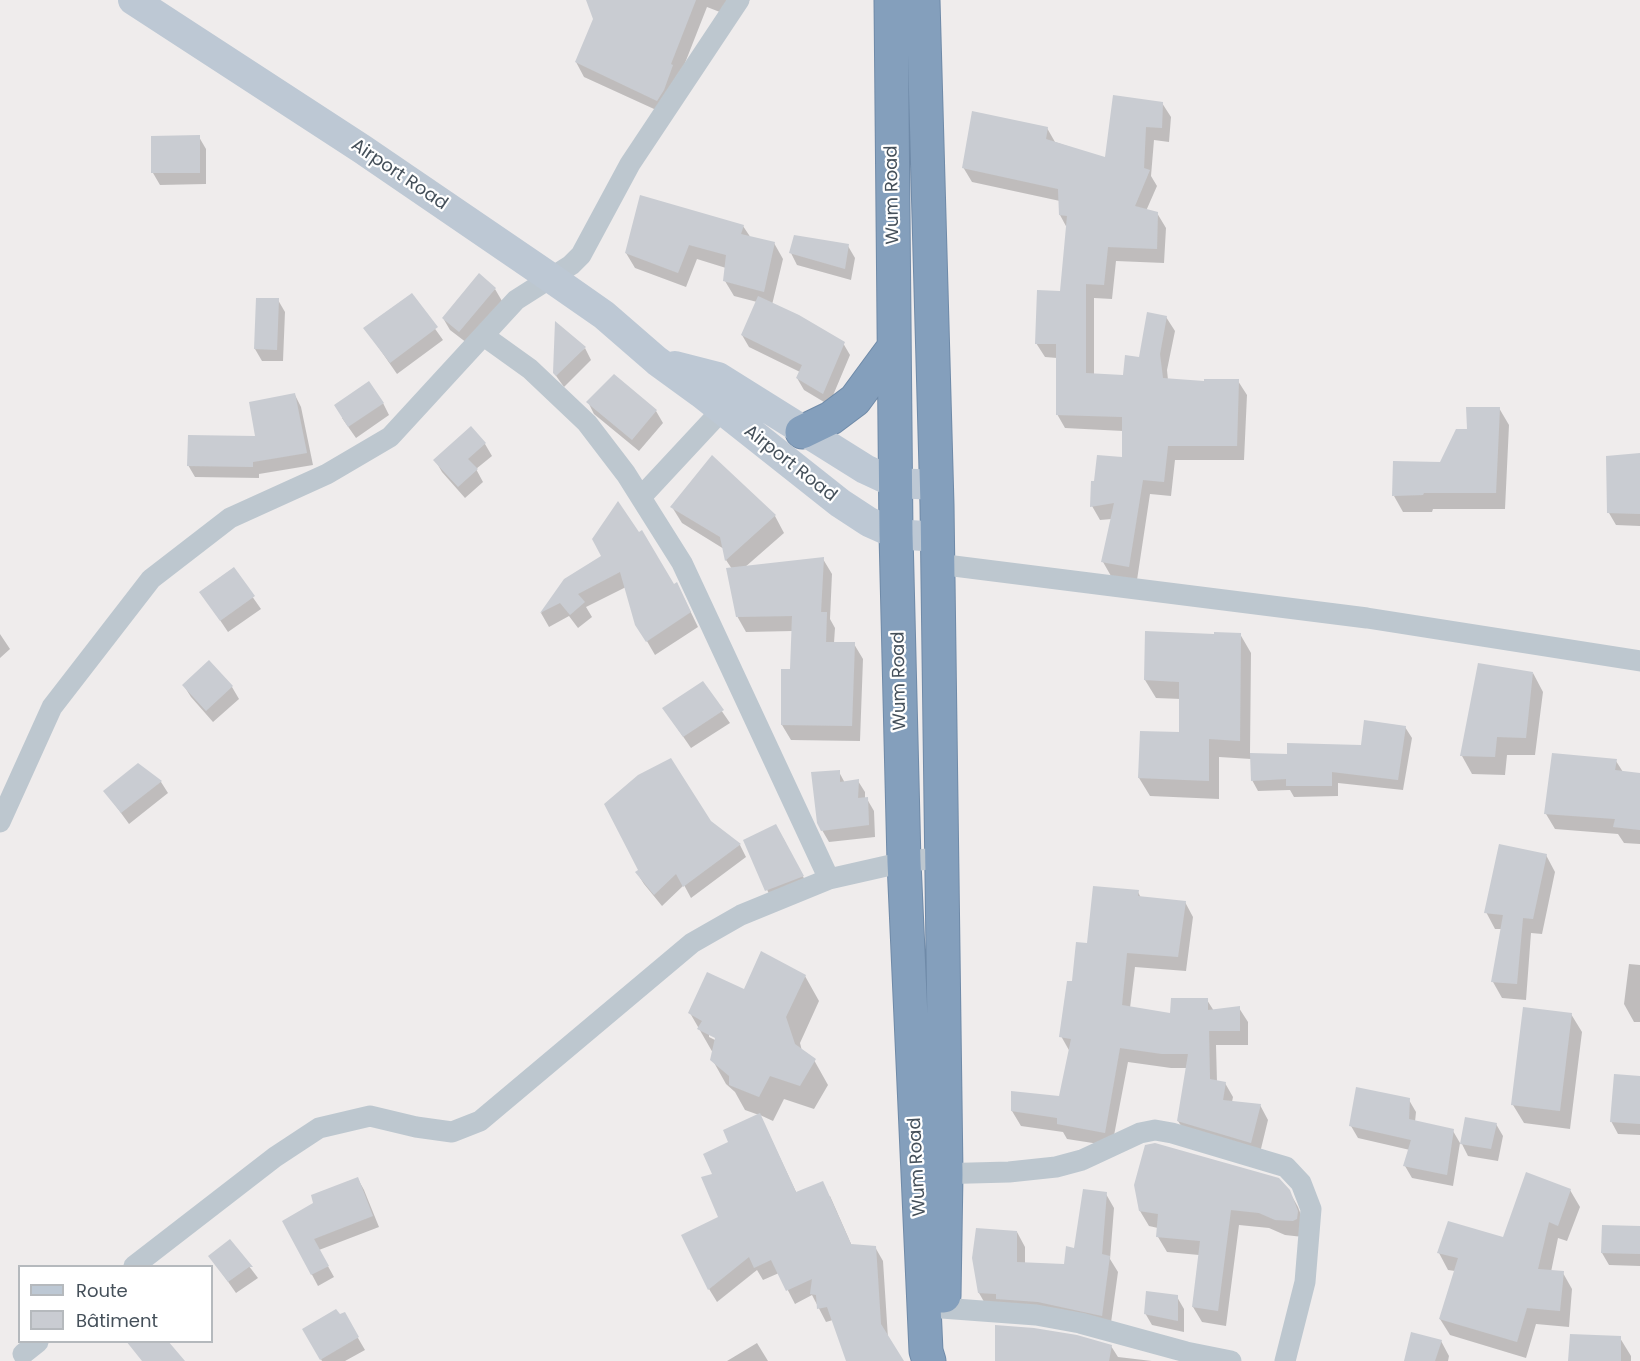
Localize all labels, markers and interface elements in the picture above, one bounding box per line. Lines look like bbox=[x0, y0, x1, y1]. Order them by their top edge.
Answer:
street label: Airport Road bbox=[347, 135, 451, 215]
street label: Wum Road bbox=[881, 145, 905, 245]
street label: Airport Road bbox=[739, 421, 841, 507]
street label: Wum Road bbox=[888, 631, 912, 731]
street label: Wum Road bbox=[905, 1117, 931, 1217]
legend bbox=[18, 1265, 213, 1343]
text: Route bbox=[76, 1278, 128, 1303]
text: Bâtiment bbox=[76, 1308, 158, 1333]

